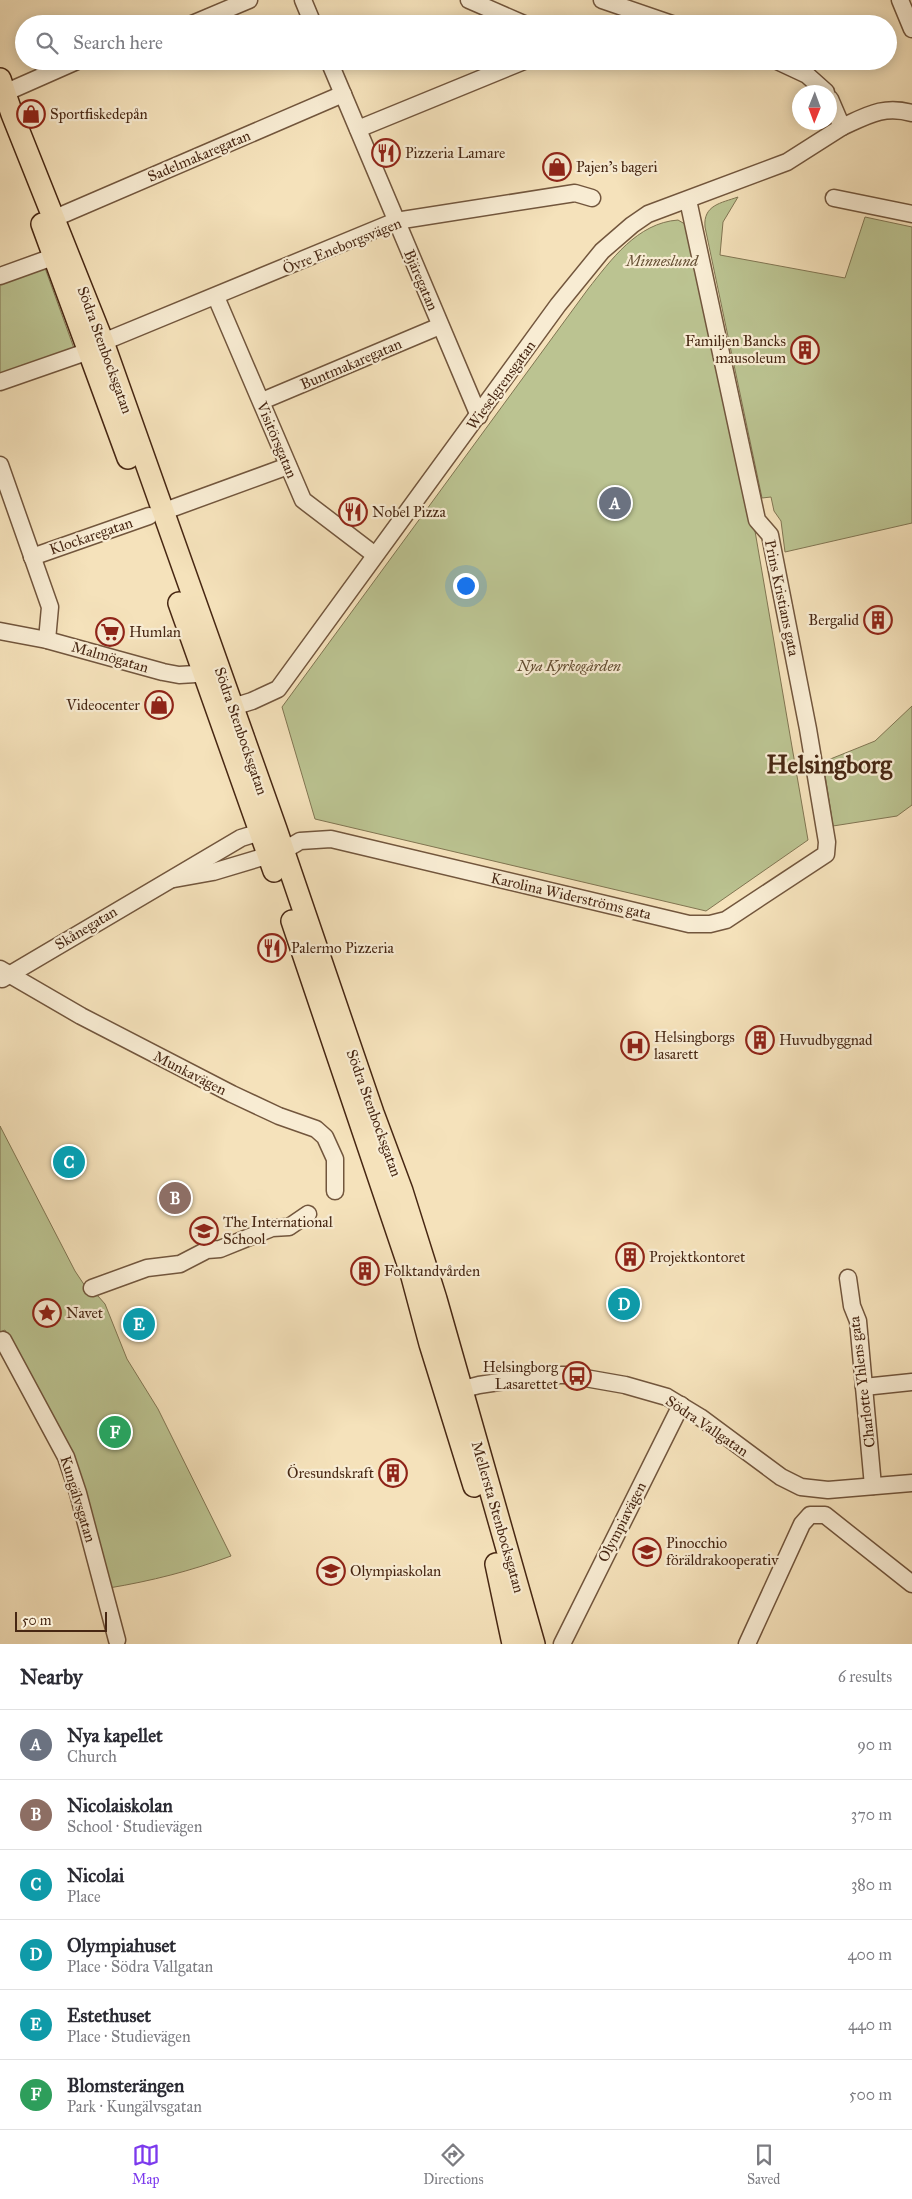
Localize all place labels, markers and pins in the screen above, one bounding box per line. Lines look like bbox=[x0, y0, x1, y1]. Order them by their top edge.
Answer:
shop icon: Sportfiskedepån bbox=[16, 99, 46, 129]
place label: Sportfiskedepån bbox=[50, 105, 148, 123]
restaurant icon: Pizzeria Lamare bbox=[371, 138, 401, 168]
place label: Pizzeria Lamare bbox=[405, 144, 505, 162]
shop icon: Pajen's bageri bbox=[542, 152, 572, 182]
place label: Pajen's bageri bbox=[576, 158, 658, 176]
place label: Familjen Bancks mausoleum bbox=[685, 332, 786, 367]
building icon: Familjen Bancks mausoleum bbox=[790, 335, 820, 365]
pin: A bbox=[599, 484, 631, 522]
restaurant icon: Nobel Pizza bbox=[338, 497, 368, 527]
place label: Nobel Pizza bbox=[372, 503, 447, 521]
building icon: Bergalid bbox=[863, 605, 893, 635]
place label: Bergalid bbox=[808, 611, 859, 629]
supermarket icon: Humlan bbox=[95, 617, 125, 647]
place label: Humlan bbox=[129, 623, 181, 641]
shop icon: Videocenter bbox=[144, 690, 174, 720]
place label: Videocenter bbox=[65, 696, 140, 714]
restaurant icon: Palermo Pizzeria bbox=[257, 933, 287, 963]
place label: Palermo Pizzeria bbox=[291, 939, 395, 957]
building icon: Huvudbyggnad bbox=[745, 1025, 775, 1055]
place label: Helsingborgs lasarett bbox=[654, 1028, 735, 1063]
hospital icon: Helsingborgs lasarett bbox=[620, 1031, 650, 1061]
place label: Huvudbyggnad bbox=[779, 1031, 873, 1049]
pin: C bbox=[53, 1143, 85, 1181]
pin: B bbox=[159, 1179, 191, 1217]
place label: The International School bbox=[223, 1213, 334, 1248]
school or university icon: The International School bbox=[189, 1216, 219, 1246]
building icon: Projektkontoret bbox=[615, 1242, 645, 1272]
place label: Projektkontoret bbox=[649, 1248, 746, 1266]
building icon: Folktandvården bbox=[350, 1256, 380, 1286]
place label: Folktandvården bbox=[384, 1262, 480, 1280]
pin: D bbox=[608, 1285, 640, 1323]
place icon: Navet bbox=[32, 1298, 62, 1328]
place label: Navet bbox=[66, 1304, 104, 1322]
pin: E bbox=[123, 1305, 155, 1343]
place label: Helsingborg Lasarettet bbox=[483, 1358, 559, 1393]
bus stop icon: Helsingborg Lasarettet bbox=[562, 1361, 592, 1391]
pin: F bbox=[99, 1413, 131, 1451]
building icon: Öresundskraft bbox=[378, 1458, 408, 1488]
place label: Öresundskraft bbox=[287, 1463, 375, 1482]
place label: Pinocchio föräldrakooperativ bbox=[666, 1534, 779, 1569]
school or university icon: Pinocchio föräldrakooperativ bbox=[632, 1537, 662, 1567]
school or university icon: Olympiaskolan bbox=[316, 1556, 346, 1586]
place label: Olympiaskolan bbox=[350, 1562, 441, 1580]

